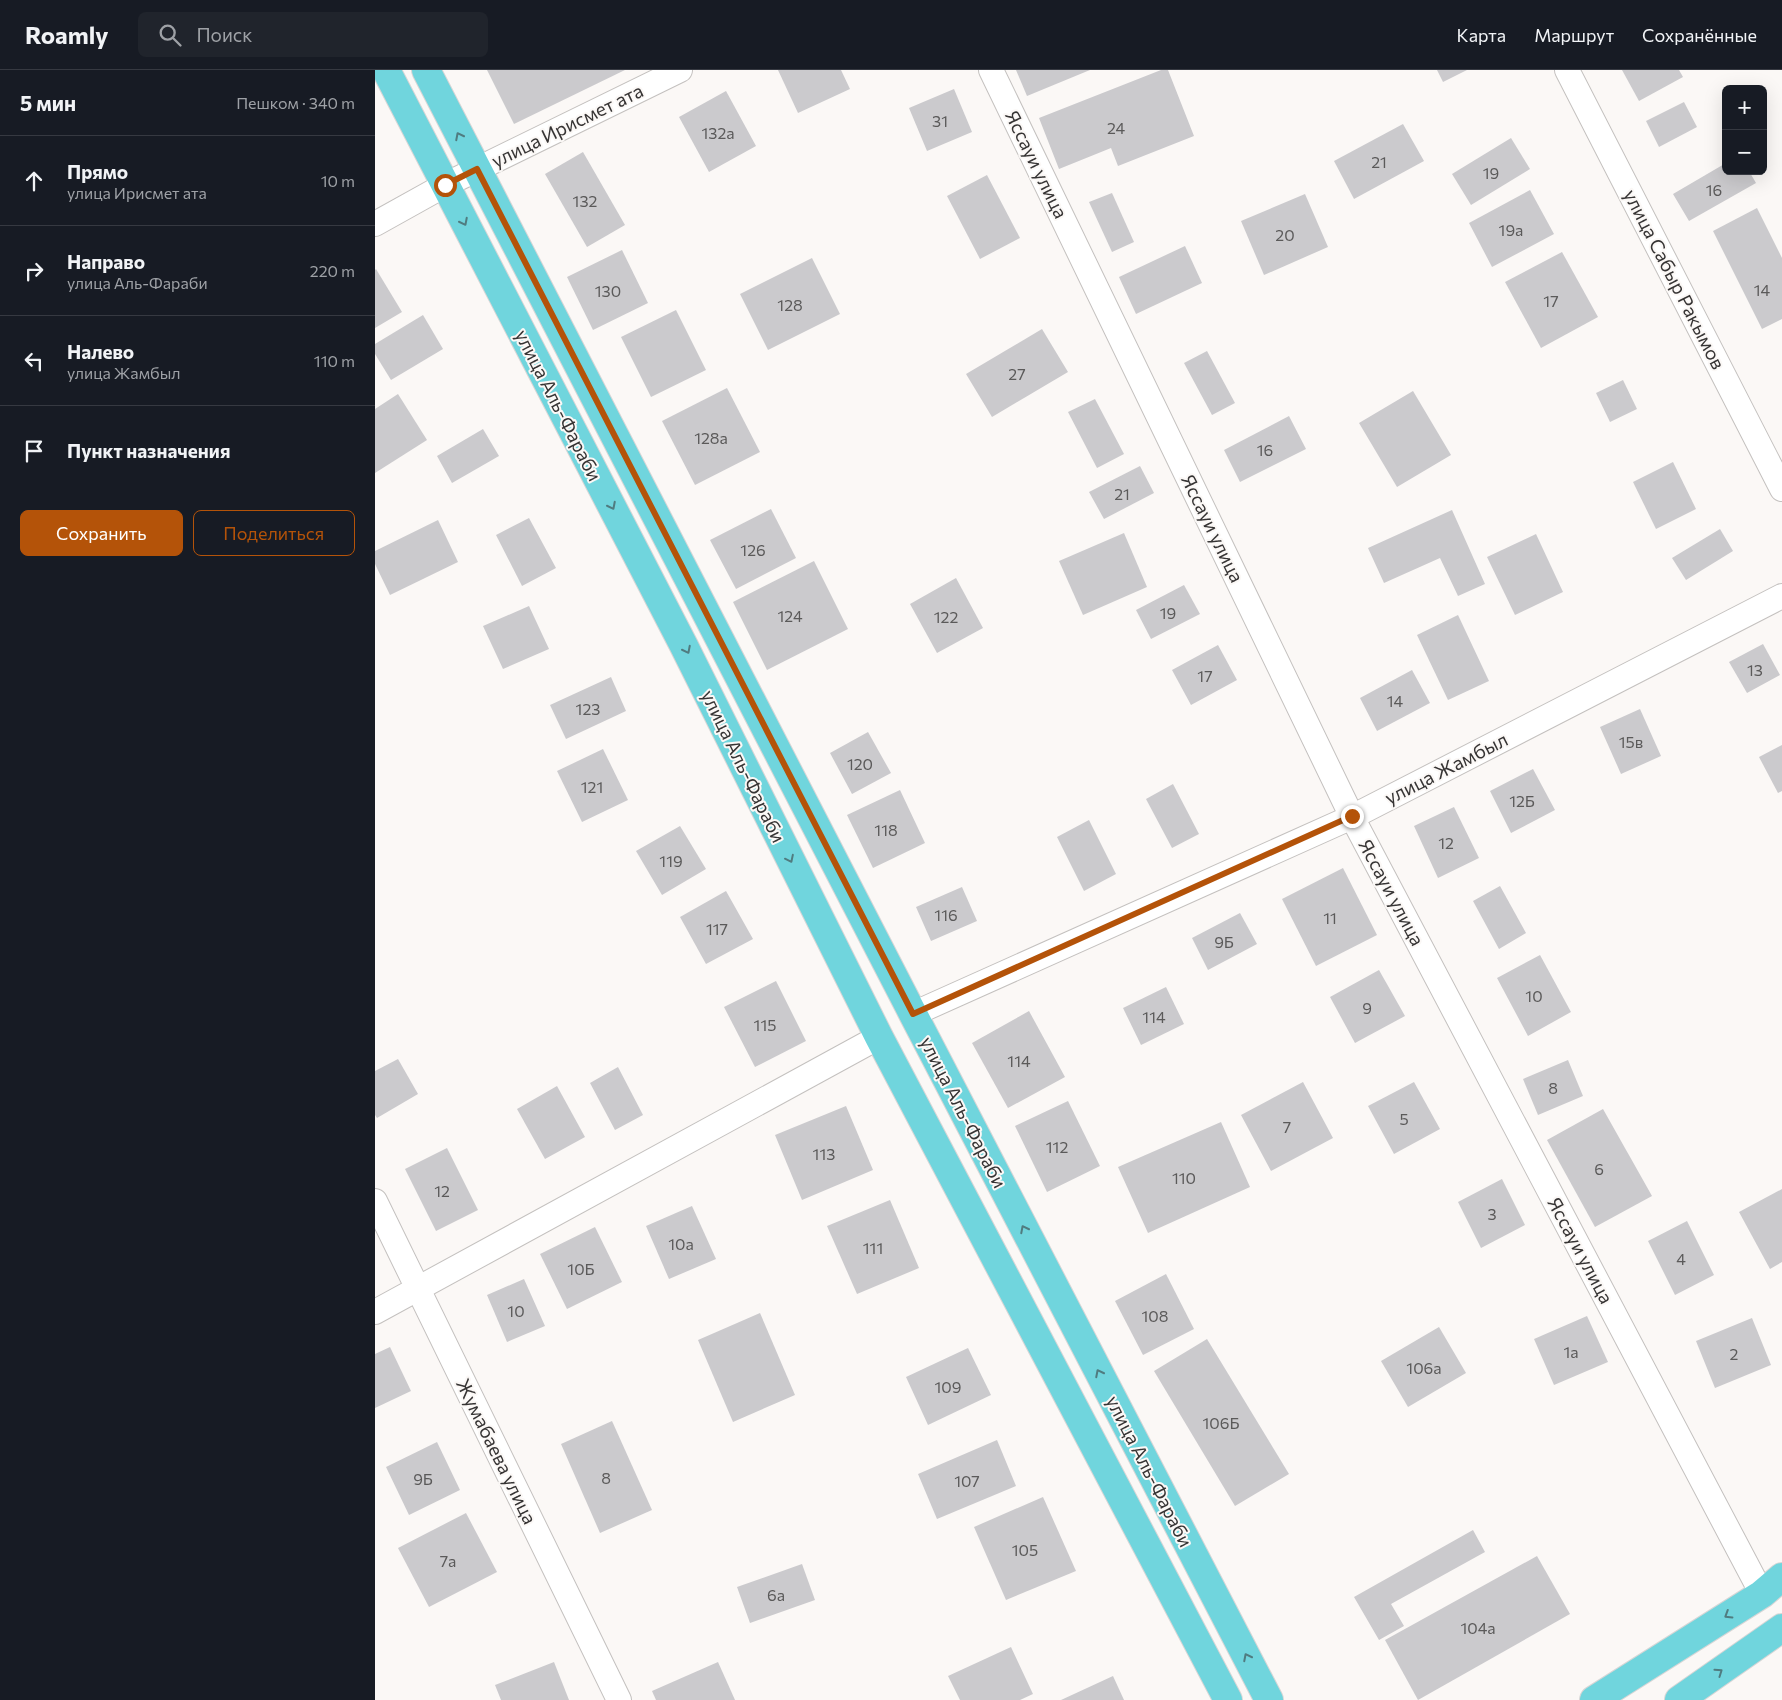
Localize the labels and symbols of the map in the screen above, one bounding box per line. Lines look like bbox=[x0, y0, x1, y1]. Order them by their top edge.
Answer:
street label: улица Ирисмет ата bbox=[487, 78, 647, 172]
street label: Яссауи улица bbox=[1001, 106, 1073, 222]
house number: 31 bbox=[932, 111, 948, 130]
house number: 24 bbox=[1107, 118, 1125, 137]
house number: 132а bbox=[701, 123, 735, 142]
one-way arrow bbox=[455, 132, 465, 141]
house number: 21 bbox=[1371, 152, 1387, 171]
house number: 19 bbox=[1483, 163, 1499, 182]
route start bbox=[434, 174, 457, 197]
house number: 16 bbox=[1706, 180, 1722, 199]
street label: улица Сабыр Ракымов bbox=[1620, 185, 1730, 373]
house number: 132 bbox=[573, 191, 598, 210]
one-way arrow bbox=[458, 217, 468, 226]
house number: 19а bbox=[1499, 220, 1523, 239]
house number: 20 bbox=[1275, 225, 1295, 244]
house number: 14 bbox=[1754, 280, 1771, 299]
house number: 130 bbox=[595, 281, 621, 300]
house number: 17 bbox=[1543, 291, 1559, 310]
house number: 128 bbox=[777, 295, 803, 314]
street label: улица Аль-Фараби bbox=[511, 325, 607, 485]
house number: 27 bbox=[1008, 364, 1026, 383]
house number: 128а bbox=[694, 428, 728, 447]
house number: 16 bbox=[1257, 440, 1273, 459]
street label: Яссауи улица bbox=[1177, 470, 1249, 586]
house number: 21 bbox=[1114, 484, 1130, 503]
one-way arrow bbox=[606, 501, 616, 510]
house number: 126 bbox=[740, 540, 766, 559]
house number: 19 bbox=[1160, 603, 1176, 622]
house number: 124 bbox=[777, 606, 803, 625]
house number: 122 bbox=[934, 607, 958, 626]
one-way arrow bbox=[681, 645, 691, 654]
house number: 13 bbox=[1747, 660, 1763, 679]
house number: 17 bbox=[1197, 666, 1213, 685]
street label: улица Аль-Фараби bbox=[697, 686, 791, 846]
house number: 14 bbox=[1387, 691, 1404, 710]
house number: 123 bbox=[576, 699, 600, 718]
street label: улица Жамбыл bbox=[1381, 727, 1511, 809]
house number: 15в bbox=[1619, 732, 1643, 751]
house number: 120 bbox=[847, 754, 873, 773]
house number: 121 bbox=[581, 777, 603, 796]
house number: 12Б bbox=[1509, 791, 1535, 810]
route end bbox=[1341, 805, 1364, 828]
house number: 118 bbox=[874, 820, 898, 839]
house number: 12 bbox=[1438, 833, 1454, 852]
street label: Яссауи улица bbox=[1354, 835, 1430, 949]
house number: 119 bbox=[659, 851, 683, 870]
one-way arrow bbox=[784, 853, 794, 862]
house number: 116 bbox=[934, 905, 958, 924]
house number: 11 bbox=[1323, 908, 1337, 927]
house number: 117 bbox=[706, 919, 728, 938]
house number: 9Б bbox=[1214, 932, 1234, 951]
house number: 10 bbox=[1525, 986, 1543, 1005]
house number: 9 bbox=[1362, 998, 1372, 1017]
house number: 114 bbox=[1142, 1007, 1166, 1026]
house number: 115 bbox=[754, 1015, 776, 1034]
street label: улица Аль-Фараби bbox=[916, 1032, 1012, 1192]
house number: 114 bbox=[1007, 1051, 1031, 1070]
house number: 8 bbox=[1548, 1078, 1558, 1097]
house number: 5 bbox=[1399, 1109, 1409, 1128]
house number: 7 bbox=[1283, 1117, 1291, 1136]
house number: 112 bbox=[1046, 1137, 1068, 1156]
house number: 113 bbox=[813, 1144, 835, 1163]
house number: 6 bbox=[1594, 1159, 1604, 1178]
house number: 110 bbox=[1172, 1168, 1196, 1187]
house number: 12 bbox=[434, 1181, 450, 1200]
street label: Яссауи улица bbox=[1543, 1193, 1619, 1307]
house number: 3 bbox=[1487, 1204, 1497, 1223]
one-way arrow bbox=[1020, 1225, 1030, 1234]
house number: 10а bbox=[668, 1234, 694, 1253]
house number: 111 bbox=[863, 1238, 883, 1257]
house number: 4 bbox=[1676, 1249, 1686, 1268]
house number: 10Б bbox=[567, 1259, 595, 1278]
house number: 10 bbox=[507, 1301, 525, 1320]
house number: 108 bbox=[1142, 1306, 1169, 1325]
house number: 1а bbox=[1563, 1342, 1579, 1361]
house number: 2 bbox=[1730, 1344, 1739, 1363]
house number: 106а bbox=[1406, 1358, 1442, 1377]
one-way arrow bbox=[1095, 1369, 1105, 1378]
street label: Жумабаева улица bbox=[452, 1374, 542, 1528]
house number: 109 bbox=[935, 1377, 962, 1396]
street label: улица Аль-Фараби bbox=[1102, 1391, 1198, 1551]
house number: 106Б bbox=[1202, 1413, 1240, 1432]
house number: 8 bbox=[601, 1468, 611, 1487]
house number: 9Б bbox=[413, 1469, 433, 1488]
house number: 107 bbox=[954, 1471, 980, 1490]
house number: 105 bbox=[1012, 1540, 1038, 1559]
house number: 7а bbox=[440, 1551, 456, 1570]
house number: 6а bbox=[767, 1585, 785, 1604]
one-way arrow bbox=[1724, 1609, 1733, 1619]
house number: 104а bbox=[1460, 1618, 1496, 1637]
one-way arrow bbox=[1243, 1653, 1253, 1662]
one-way arrow bbox=[1713, 1669, 1722, 1678]

